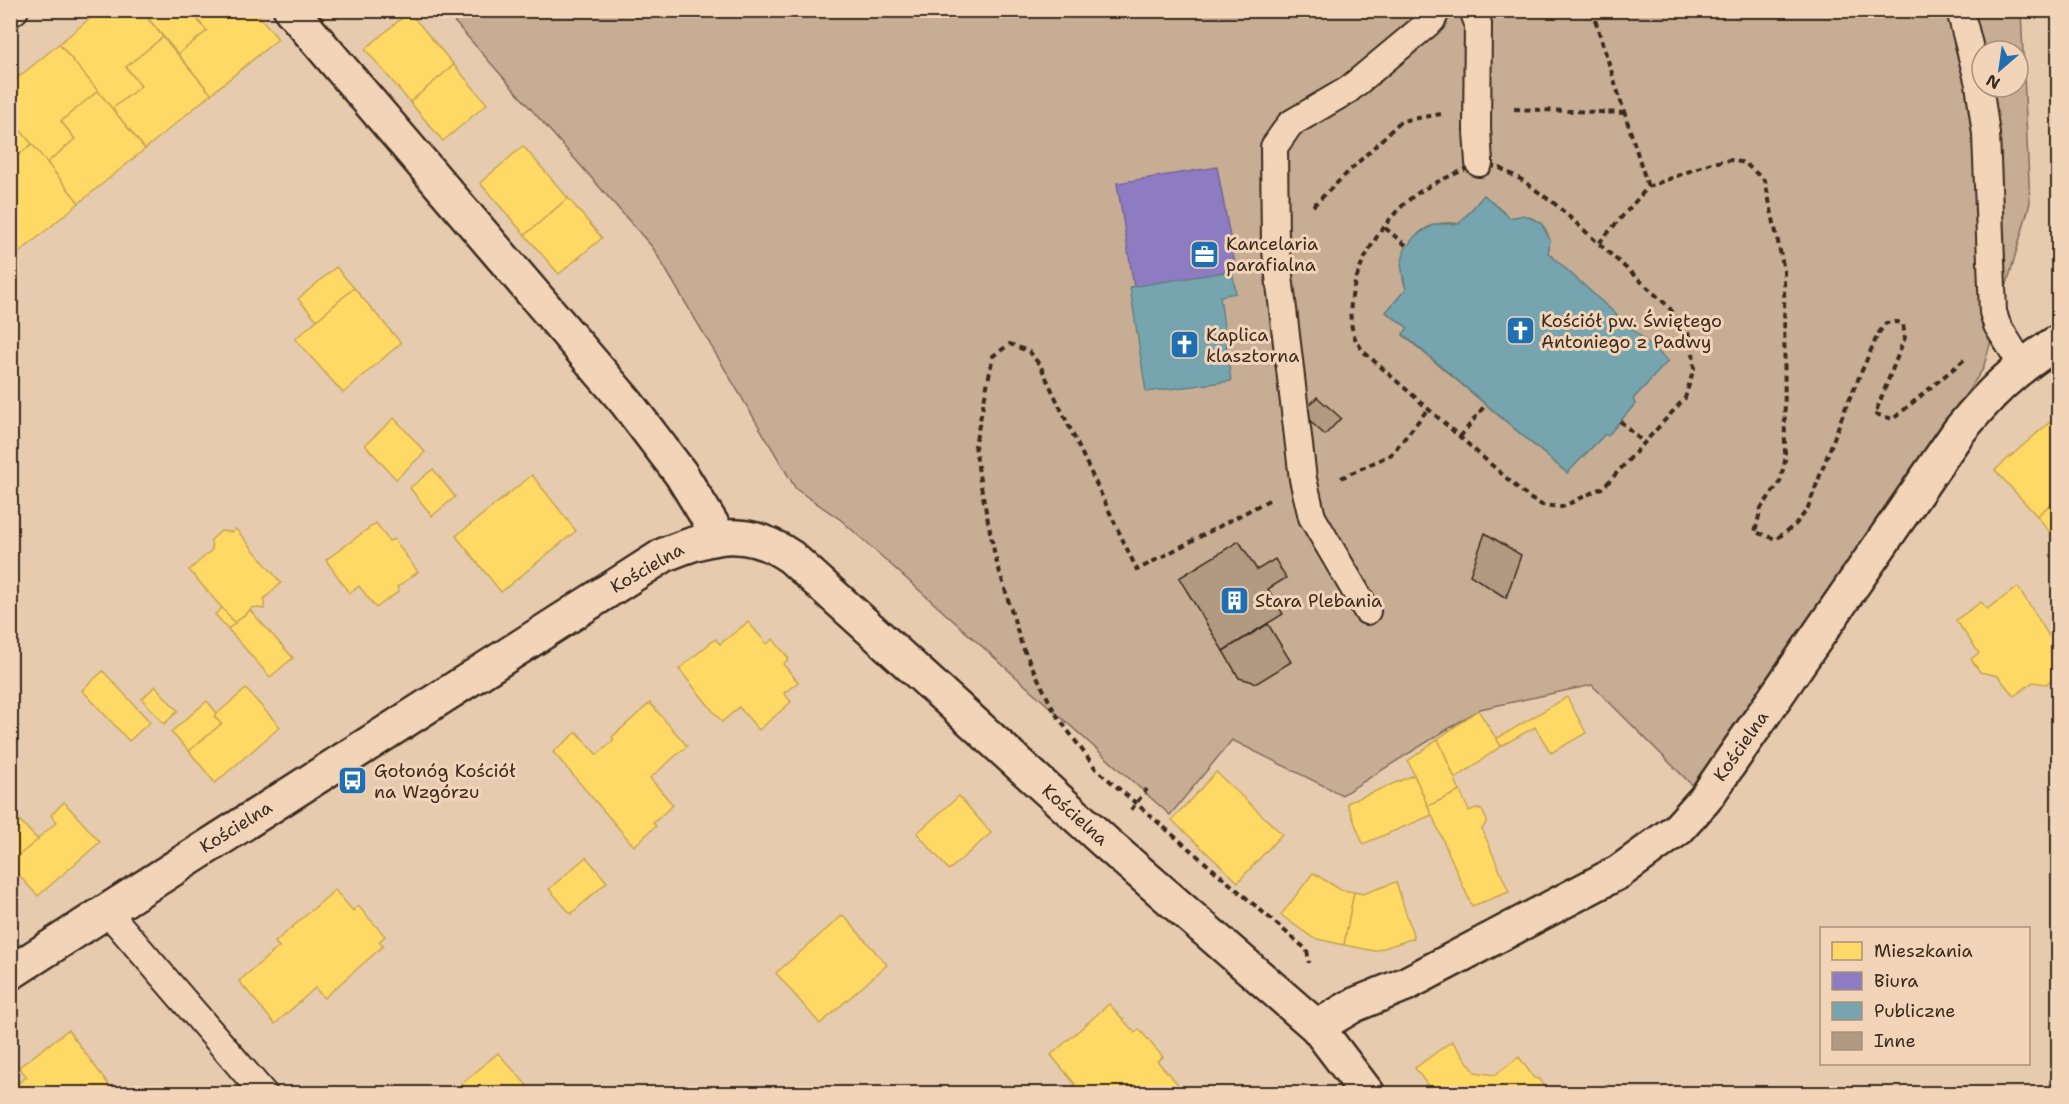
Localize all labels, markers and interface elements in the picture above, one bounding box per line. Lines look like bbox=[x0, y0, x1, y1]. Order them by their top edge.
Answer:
north arrow bbox=[1970, 39, 2030, 99]
text: N bbox=[1982, 69, 2004, 94]
place label: Kancelaria parafialna bbox=[1226, 232, 1318, 277]
office icon: Kancelaria parafialna bbox=[1189, 238, 1221, 270]
place label: Kościół pw. Świętego Antoniego z Padwy bbox=[1541, 309, 1722, 354]
church icon: Kościół pw. Świętego Antoniego z Padwy bbox=[1504, 315, 1536, 347]
place label: Kaplica klasztorna bbox=[1206, 323, 1299, 368]
church icon: Kaplica klasztorna bbox=[1169, 329, 1201, 361]
street label: Kościelna bbox=[606, 537, 688, 599]
building icon: Stara Plebania bbox=[1218, 585, 1250, 617]
place label: Stara Plebania bbox=[1255, 589, 1382, 613]
street label: Kościelna bbox=[1708, 706, 1774, 786]
place label: Gołonóg Kościół na Wzgórzu bbox=[374, 759, 516, 804]
bus stop icon: Gołonóg Kościół na Wzgórzu bbox=[337, 765, 369, 797]
street label: Kościelna bbox=[1037, 779, 1113, 851]
street label: Kościelna bbox=[195, 795, 277, 859]
legend bbox=[1820, 927, 2030, 1065]
text: Mieszkania bbox=[1874, 939, 1973, 963]
text: Biura bbox=[1874, 969, 1918, 993]
text: Publiczne bbox=[1874, 999, 1956, 1023]
text: Inne bbox=[1874, 1029, 1916, 1053]

